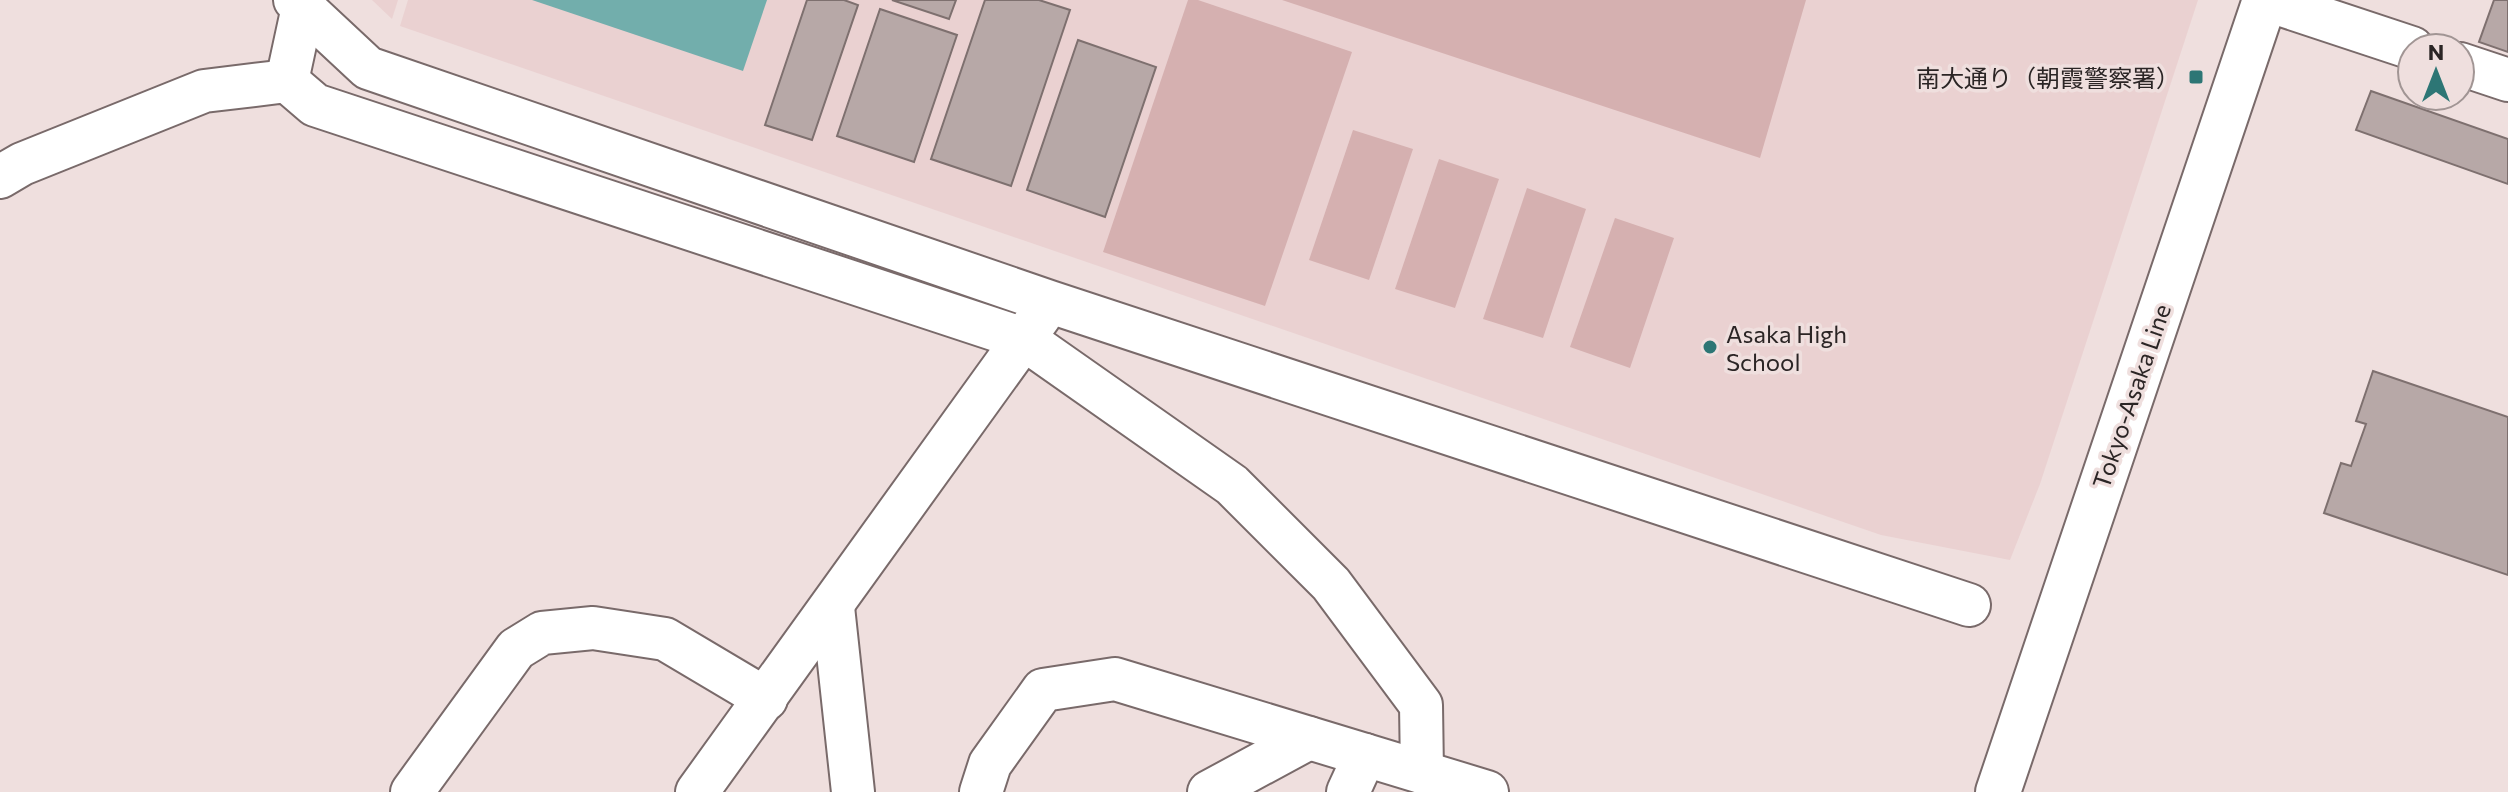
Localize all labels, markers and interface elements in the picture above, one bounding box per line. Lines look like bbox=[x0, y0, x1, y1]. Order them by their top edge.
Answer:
north arrow bbox=[2396, 32, 2476, 112]
text: N bbox=[2428, 38, 2444, 65]
place label: 南大通り（朝霞警察署） bbox=[1916, 63, 2180, 92]
marker: 南大通り（朝霞警察署） bbox=[2187, 68, 2205, 86]
street label: Tokyo-Asaka Line bbox=[2086, 300, 2176, 492]
place label: Asaka High School bbox=[1726, 319, 1847, 376]
marker: Asaka High School bbox=[1701, 338, 1719, 356]

